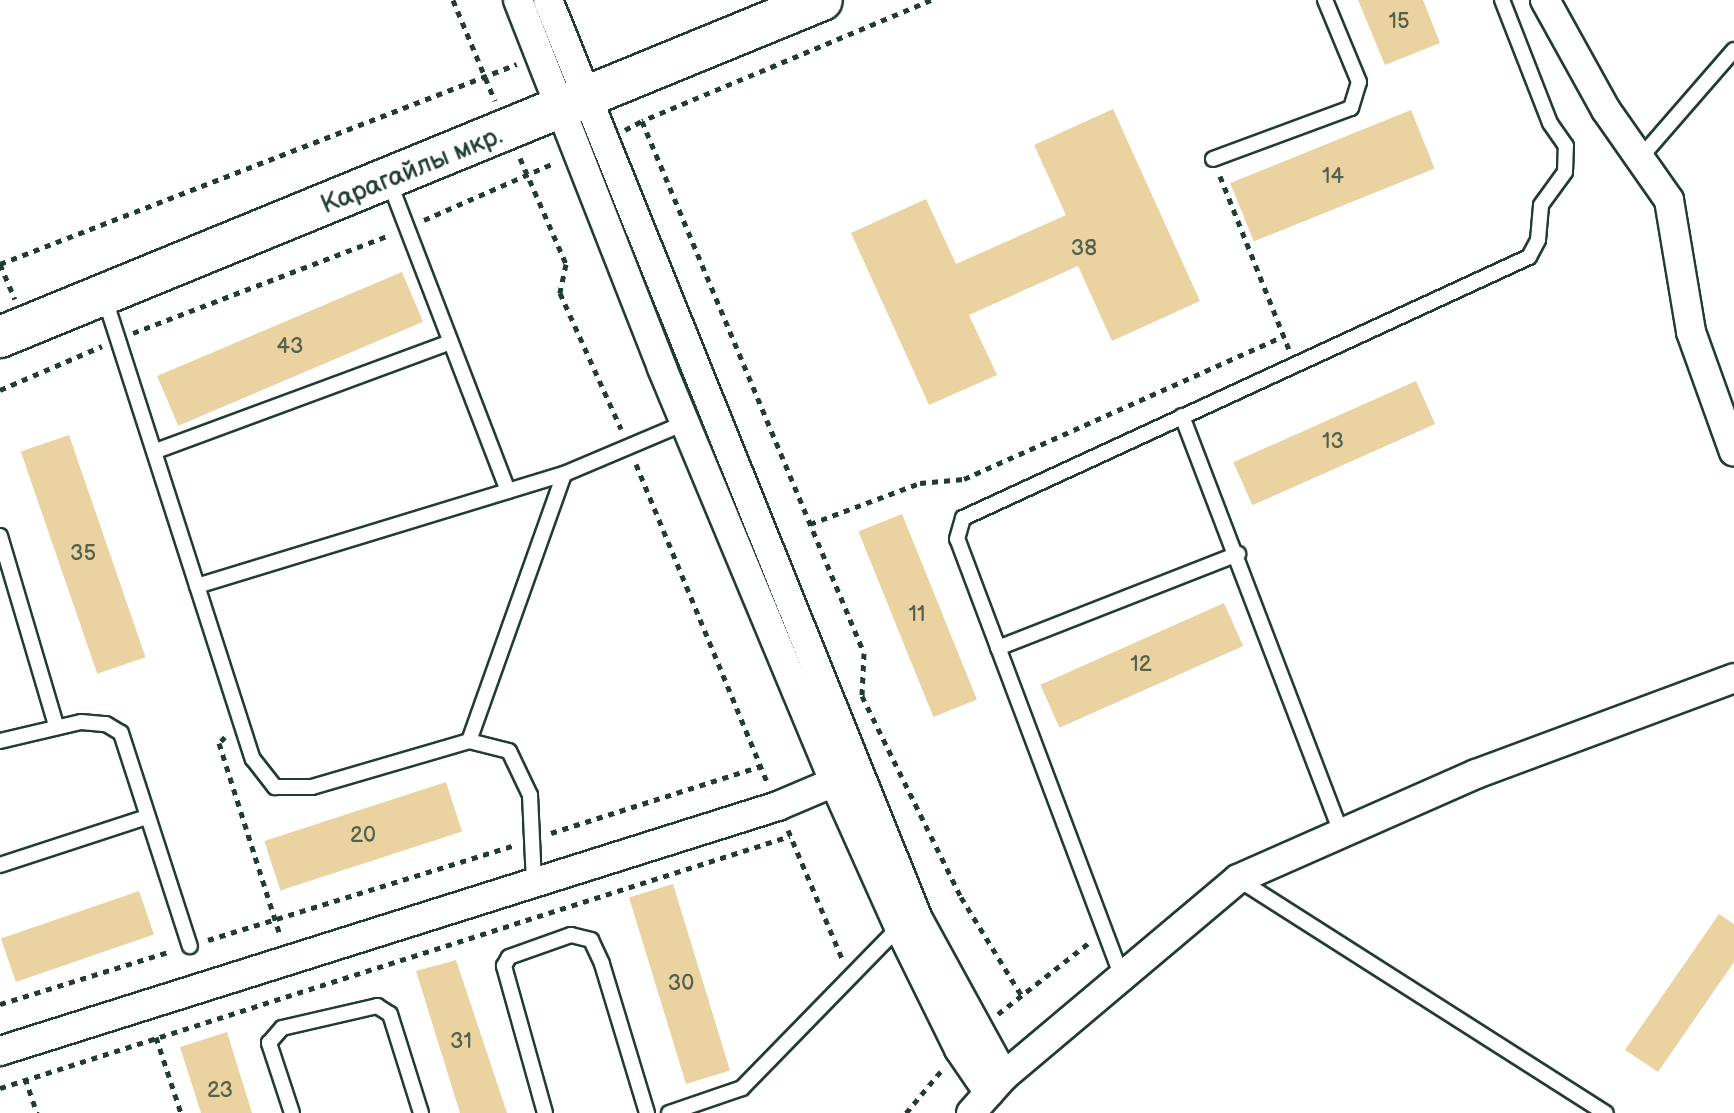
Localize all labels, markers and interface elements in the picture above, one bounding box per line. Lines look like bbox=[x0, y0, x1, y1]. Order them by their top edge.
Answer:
house number: 15 bbox=[1388, 9, 1410, 35]
street label: Карагайлы мкр. bbox=[317, 120, 507, 222]
house number: 14 bbox=[1322, 164, 1344, 190]
house number: 38 bbox=[1071, 236, 1097, 262]
house number: 43 bbox=[277, 334, 303, 360]
house number: 13 bbox=[1322, 429, 1344, 455]
house number: 35 bbox=[70, 541, 96, 567]
house number: 11 bbox=[908, 602, 926, 628]
house number: 12 bbox=[1130, 652, 1152, 678]
house number: 20 bbox=[350, 823, 376, 849]
house number: 30 bbox=[668, 971, 694, 997]
house number: 31 bbox=[450, 1029, 472, 1055]
house number: 23 bbox=[207, 1078, 233, 1104]

